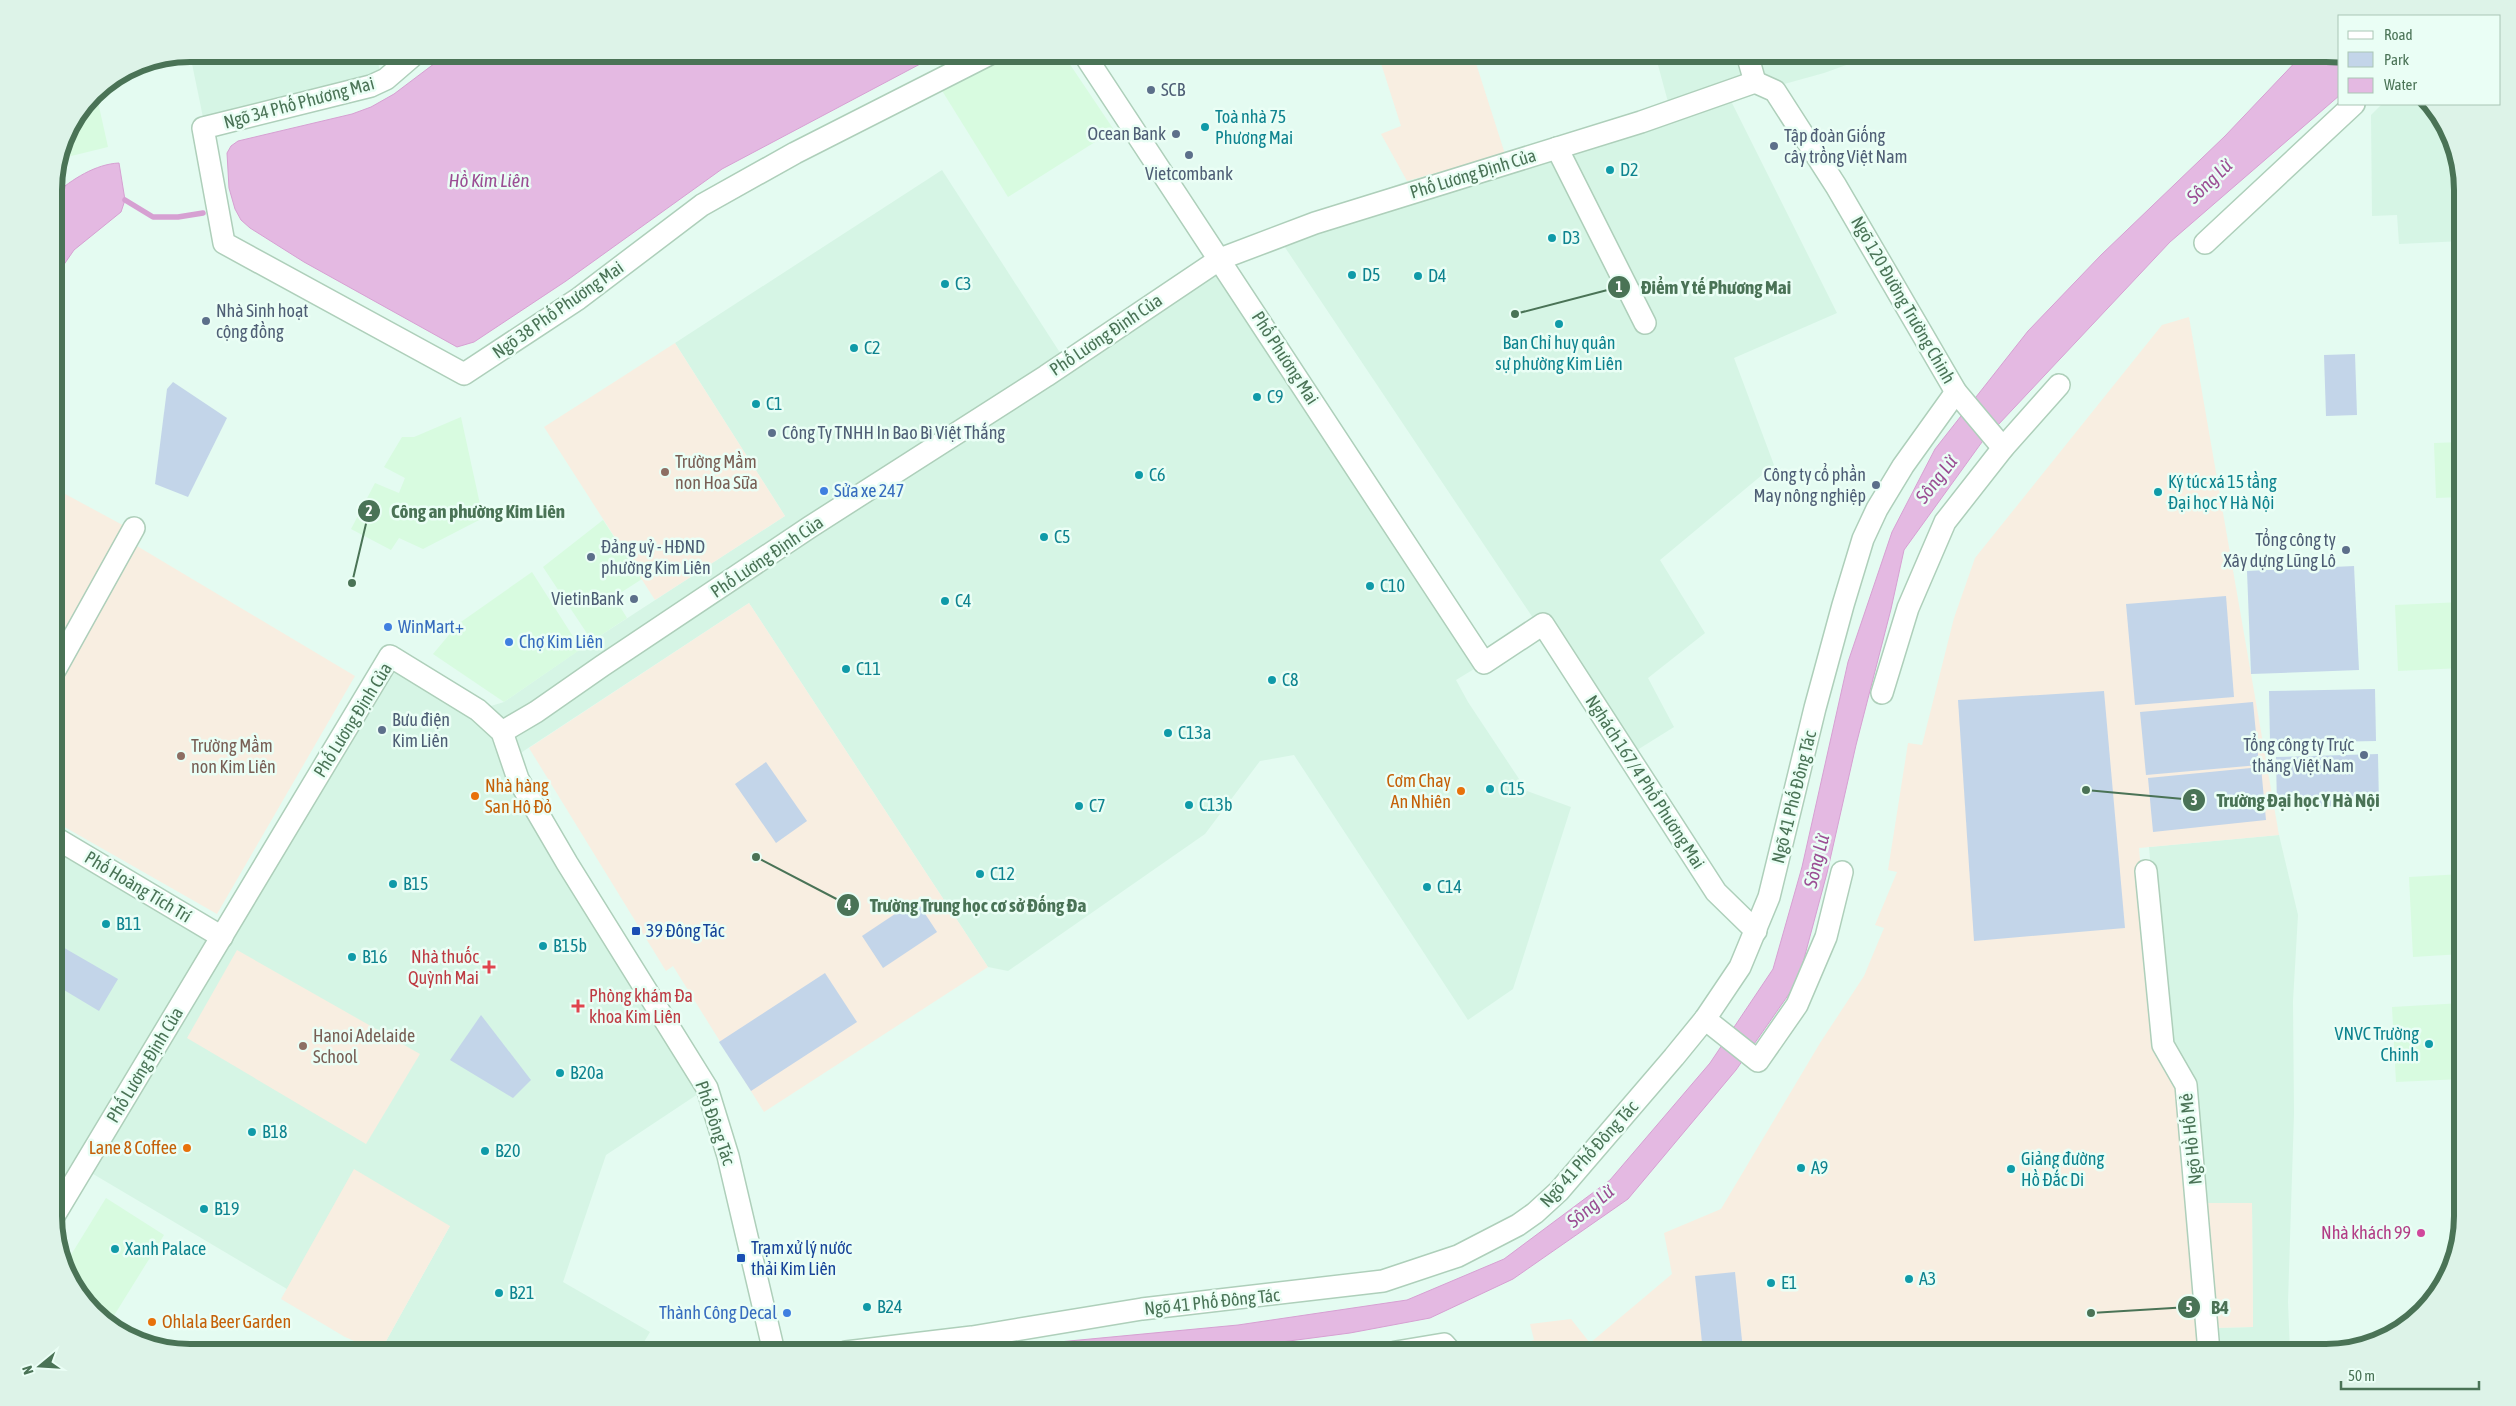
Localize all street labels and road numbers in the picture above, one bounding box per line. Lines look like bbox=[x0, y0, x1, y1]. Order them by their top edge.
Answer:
street label: Ngõ 34 Phố Phương Mai bbox=[221, 71, 376, 133]
street label: Phố Lương Định Của bbox=[1407, 143, 1538, 203]
street label: Ngõ 120 Đường Trường Chinh bbox=[1847, 212, 1960, 387]
street label: Ngõ 38 Phố Phương Mai bbox=[488, 256, 627, 363]
street label: Phố Lương Định Của bbox=[1045, 288, 1166, 380]
street label: Phố Phương Mai bbox=[1248, 307, 1324, 408]
street label: Phố Lương Định Của bbox=[706, 510, 827, 602]
street label: Phố Lương Định Của bbox=[308, 658, 396, 781]
street label: Nghách 167/4 Phố Phương Mai bbox=[1581, 691, 1710, 872]
street label: Ngõ 41 Phố Đông Tác bbox=[1766, 728, 1820, 865]
street label: Phố Hoàng Tích Trí bbox=[81, 846, 196, 927]
street label: Phố Lương Định Của bbox=[101, 1003, 187, 1126]
street label: Phố Đông Tác bbox=[691, 1078, 741, 1168]
street label: Ngõ Hồ Hố Mẻ bbox=[2174, 1092, 2206, 1186]
street label: Ngõ 41 Phố Đông Tác bbox=[1535, 1095, 1642, 1211]
street label: Ngõ 41 Phố Đông Tác bbox=[1143, 1283, 1281, 1319]

